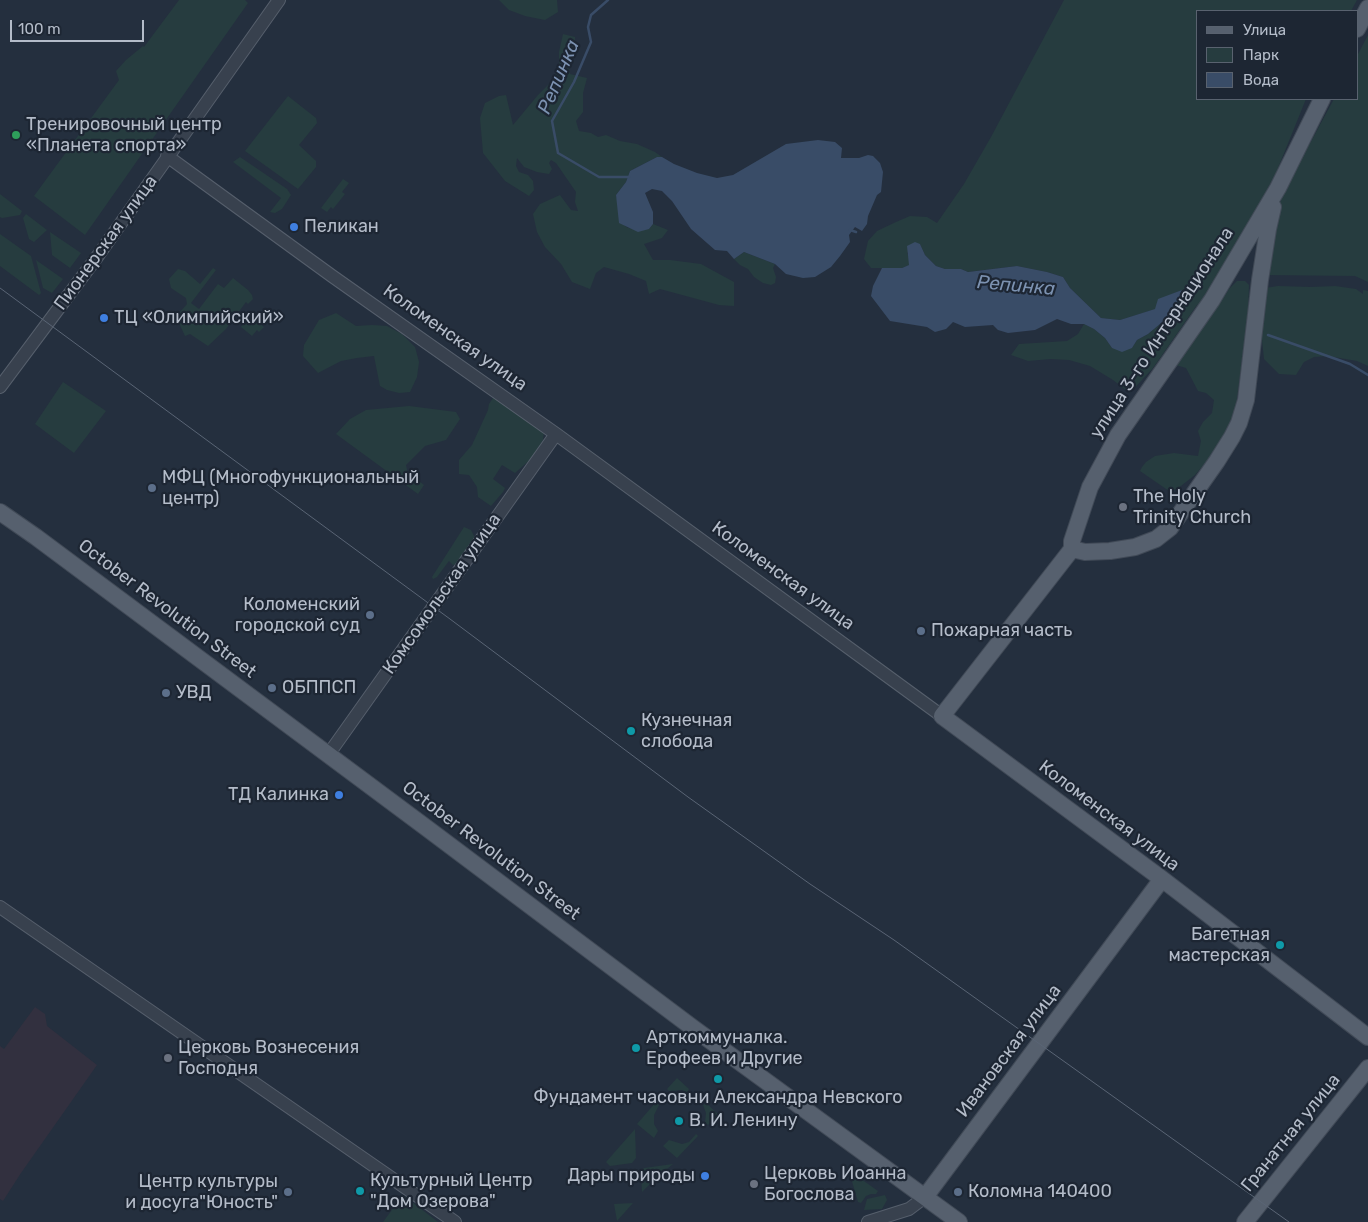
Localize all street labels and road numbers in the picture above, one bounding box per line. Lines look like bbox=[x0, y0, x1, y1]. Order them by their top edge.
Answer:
street label: Пионерская улица bbox=[50, 171, 162, 315]
street label: улица 3-го Интернационала bbox=[1086, 224, 1238, 442]
street label: Коломенская улица bbox=[379, 280, 531, 396]
street label: Комсомольская улица bbox=[378, 509, 506, 679]
street label: Коломенская улица bbox=[708, 517, 858, 635]
street label: October Revolution Street bbox=[74, 535, 260, 683]
street label: Коломенская улица bbox=[1034, 756, 1184, 876]
street label: October Revolution Street bbox=[398, 777, 584, 925]
street label: Ивановская улица bbox=[952, 980, 1066, 1122]
street label: Гранатная улица bbox=[1237, 1070, 1345, 1196]

